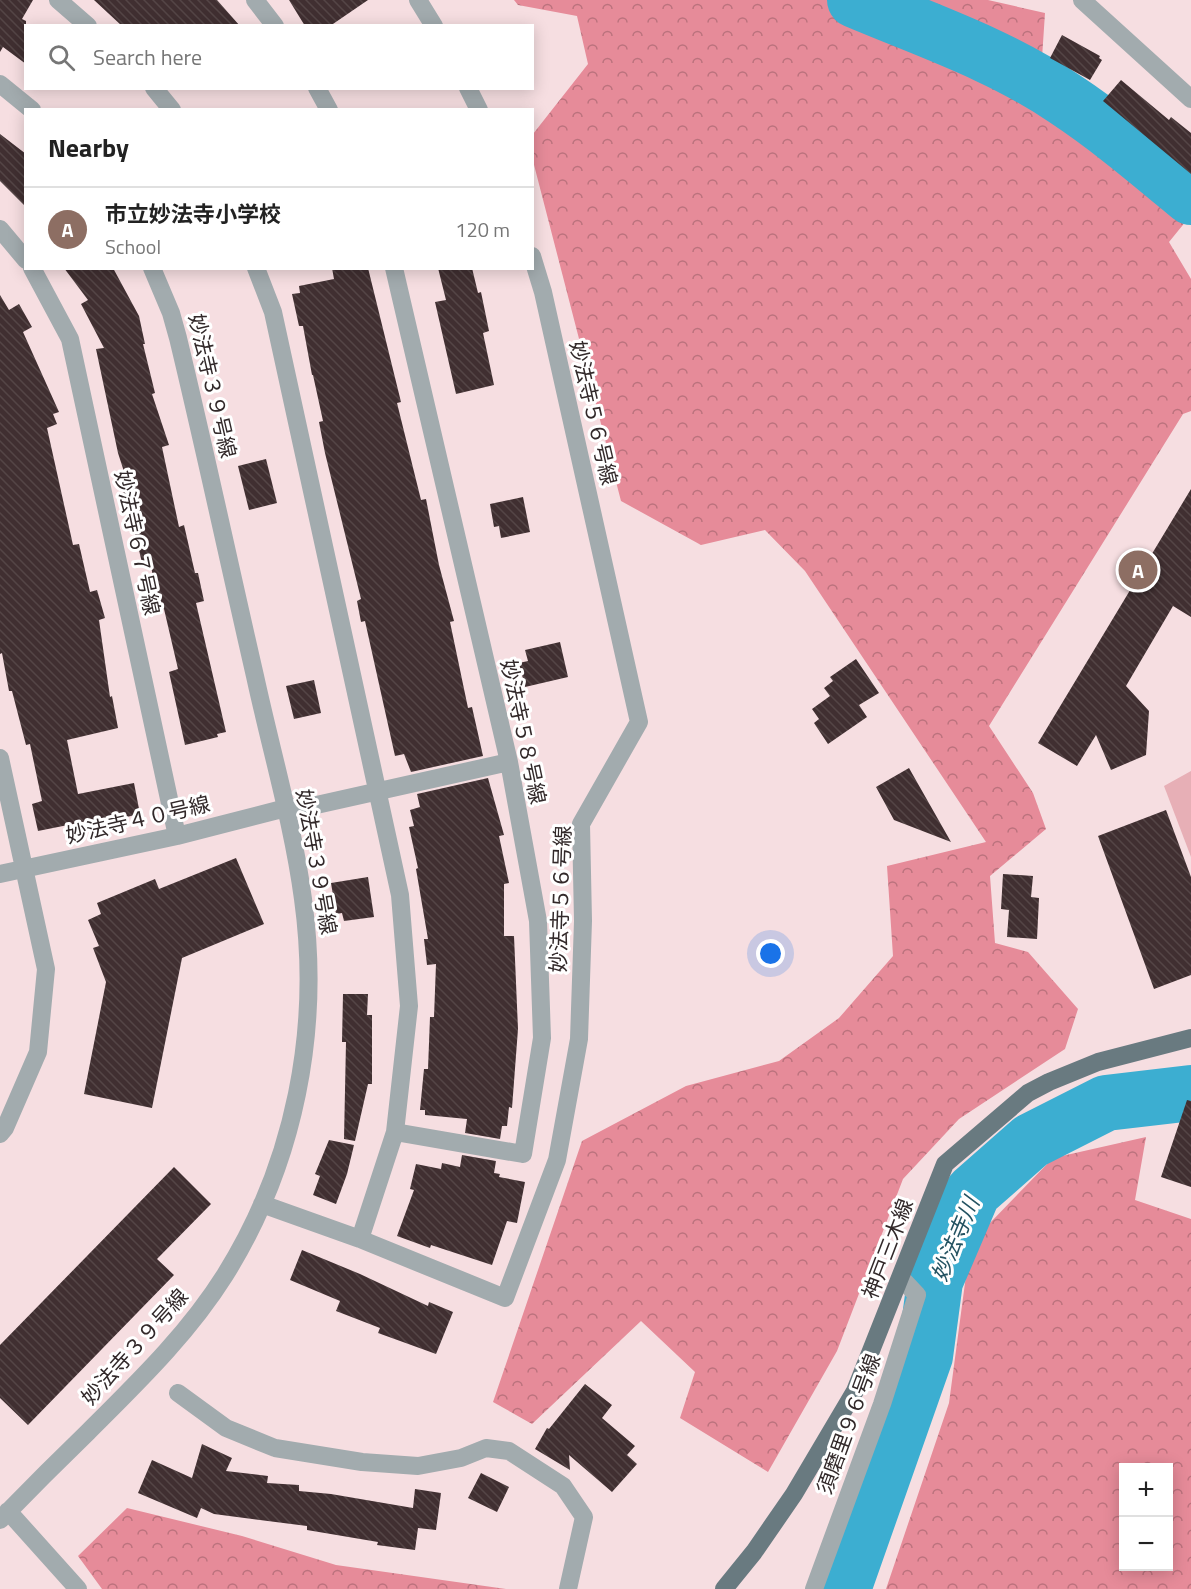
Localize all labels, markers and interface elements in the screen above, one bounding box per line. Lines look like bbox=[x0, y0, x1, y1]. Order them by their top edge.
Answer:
search box bbox=[24, 24, 534, 90]
text: Search here bbox=[93, 40, 202, 74]
icon: search bbox=[45, 41, 78, 74]
text: Nearby bbox=[48, 128, 129, 167]
text: 市立妙法寺小学校 bbox=[105, 197, 281, 231]
text: A bbox=[61, 214, 74, 245]
text: 120 m bbox=[455, 214, 510, 245]
text: School bbox=[105, 231, 161, 262]
street label: 妙法寺３９号線 bbox=[181, 311, 245, 461]
street label: 妙法寺５６号線 bbox=[562, 338, 626, 488]
street label: 妙法寺６７号線 bbox=[107, 468, 169, 618]
pin: A bbox=[1118, 548, 1158, 592]
street label: 妙法寺５８号線 bbox=[493, 657, 555, 807]
street label: 妙法寺４０号線 bbox=[63, 787, 213, 851]
street label: 妙法寺３９号線 bbox=[288, 787, 346, 937]
street label: 妙法寺５６号線 bbox=[541, 825, 579, 973]
your location bbox=[756, 939, 785, 968]
water label: 妙法寺川 bbox=[922, 1190, 989, 1286]
street label: 神戸三木線 bbox=[853, 1194, 921, 1303]
street label: 妙法寺３９号線 bbox=[73, 1281, 195, 1412]
street label: 須磨里９６号線 bbox=[808, 1349, 888, 1498]
map controls bbox=[1119, 1463, 1173, 1571]
button: + bbox=[1119, 1463, 1173, 1517]
button: − bbox=[1119, 1517, 1173, 1571]

